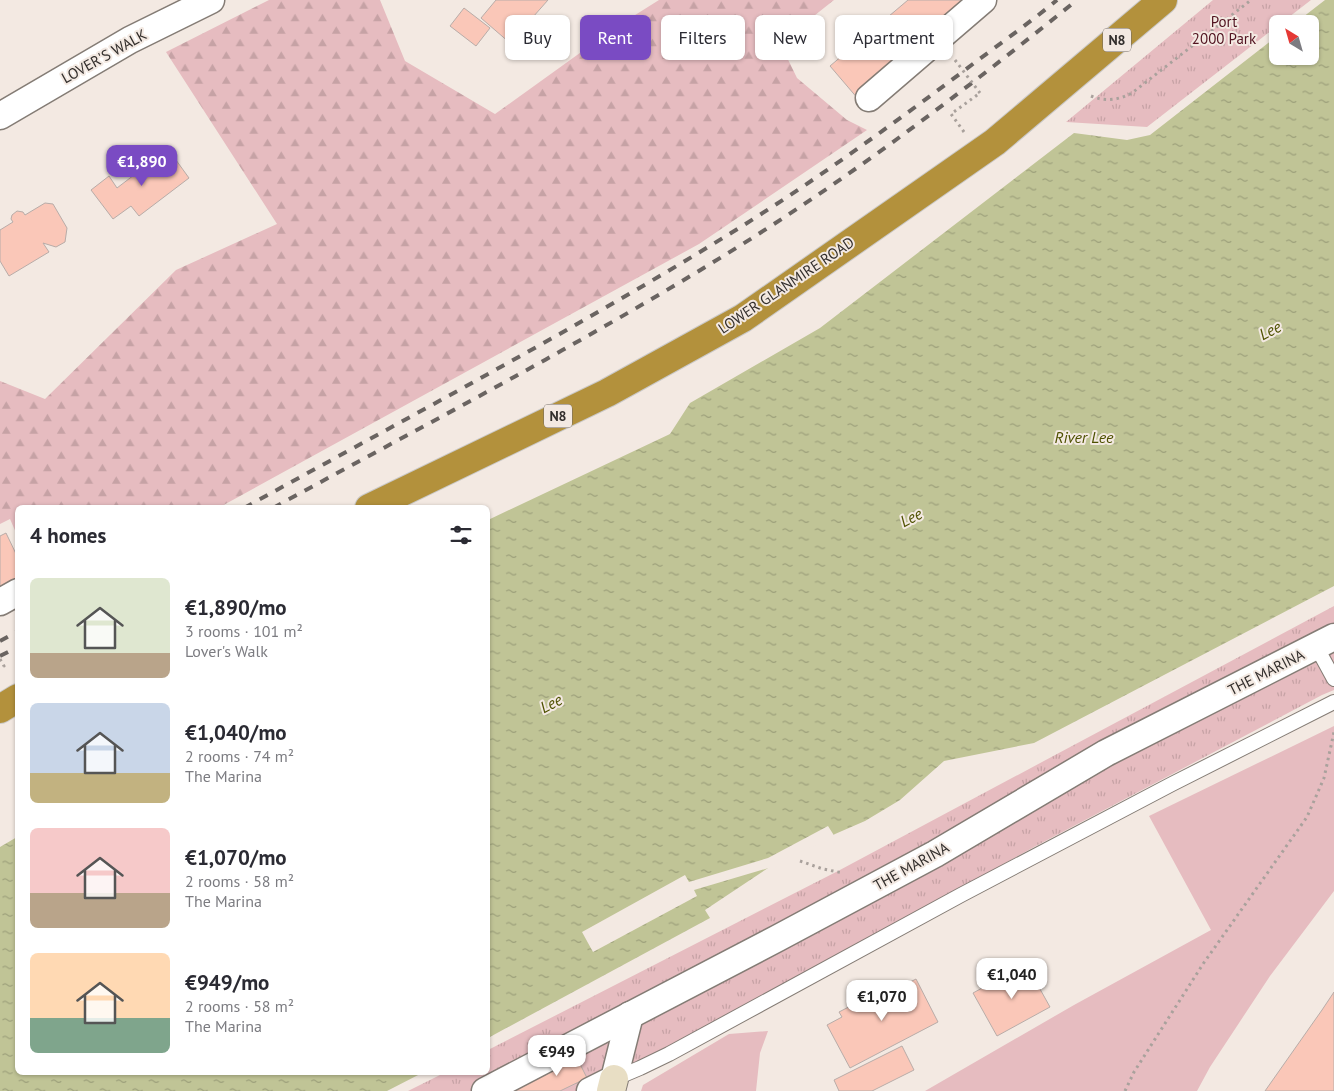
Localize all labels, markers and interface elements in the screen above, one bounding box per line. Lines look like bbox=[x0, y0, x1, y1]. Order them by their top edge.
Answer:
park label: Port 2000 Park bbox=[1192, 12, 1257, 48]
chip: Buy bbox=[505, 15, 570, 60]
chip: Rent bbox=[580, 15, 651, 60]
chip: Filters bbox=[661, 15, 745, 60]
chip: New bbox=[755, 15, 825, 60]
chip: Apartment bbox=[835, 15, 953, 60]
north arrow bbox=[1269, 15, 1319, 65]
map controls bbox=[1269, 15, 1319, 65]
street label: LOVER'S WALK bbox=[58, 25, 150, 87]
road number: N8 bbox=[1103, 28, 1131, 52]
pin: €1,890 bbox=[101, 144, 183, 187]
text: €1,890 bbox=[117, 151, 167, 171]
street label: LOWER GLANMIRE ROAD bbox=[714, 232, 858, 338]
water label: Lee bbox=[1256, 316, 1285, 344]
road number: N8 bbox=[544, 404, 572, 428]
water label: River Lee bbox=[1055, 427, 1114, 447]
water label: Lee bbox=[897, 503, 926, 531]
icon: filters bbox=[447, 521, 475, 549]
text: 4 homes bbox=[30, 522, 106, 549]
text: €1,890/mo bbox=[185, 594, 287, 621]
icon: home bbox=[70, 598, 130, 658]
text: 3 rooms · 101 m² bbox=[185, 621, 303, 641]
text: Lover's Walk bbox=[185, 641, 268, 661]
street label: THE MARINA bbox=[1225, 645, 1308, 699]
water label: Lee bbox=[537, 689, 566, 717]
text: €1,040/mo bbox=[185, 719, 287, 746]
icon: home bbox=[70, 723, 130, 783]
text: 2 rooms · 74 m² bbox=[185, 746, 294, 766]
text: The Marina bbox=[185, 766, 262, 786]
street label: THE MARINA bbox=[870, 837, 952, 894]
text: €1,070/mo bbox=[185, 844, 287, 871]
icon: home bbox=[70, 848, 130, 908]
text: 2 rooms · 58 m² bbox=[185, 871, 294, 891]
text: The Marina bbox=[185, 891, 262, 911]
pin: €1,040 bbox=[971, 958, 1053, 1000]
text: €1,040 bbox=[987, 964, 1037, 984]
text: €949/mo bbox=[185, 969, 269, 996]
icon: home bbox=[70, 973, 130, 1033]
pin: €1,070 bbox=[841, 980, 923, 1022]
text: €1,070 bbox=[857, 986, 907, 1006]
text: 2 rooms · 58 m² bbox=[185, 996, 294, 1016]
text: The Marina bbox=[185, 1016, 262, 1036]
pin: €949 bbox=[527, 1034, 587, 1077]
text: €949 bbox=[539, 1041, 575, 1061]

